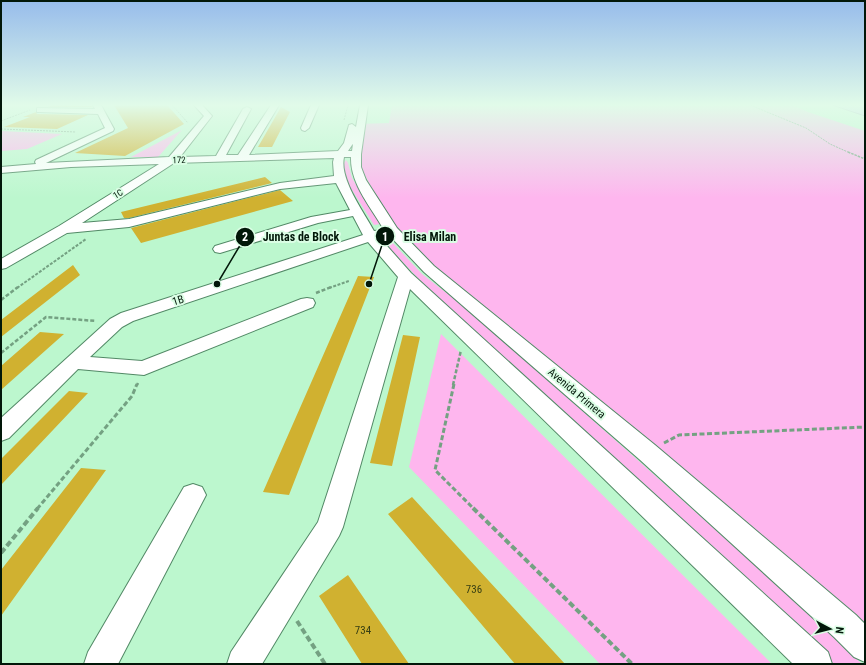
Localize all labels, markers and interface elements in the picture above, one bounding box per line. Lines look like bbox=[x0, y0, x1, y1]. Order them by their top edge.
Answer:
street label: 172 bbox=[172, 155, 186, 165]
street label: 1C bbox=[111, 187, 125, 201]
callout: Elisa Milan bbox=[375, 224, 464, 248]
callout: Juntas de Block bbox=[235, 225, 348, 249]
text: 2 bbox=[242, 230, 248, 244]
text: Juntas de Block bbox=[263, 230, 340, 244]
text: 1 bbox=[382, 230, 388, 244]
text: Elisa Milan bbox=[404, 230, 456, 244]
street label: 1B bbox=[171, 293, 186, 308]
street label: Avenida Primera bbox=[545, 366, 608, 421]
house number: 736 bbox=[466, 583, 482, 596]
north arrow bbox=[810, 609, 850, 649]
house number: 734 bbox=[355, 624, 372, 637]
text: N bbox=[833, 626, 846, 635]

